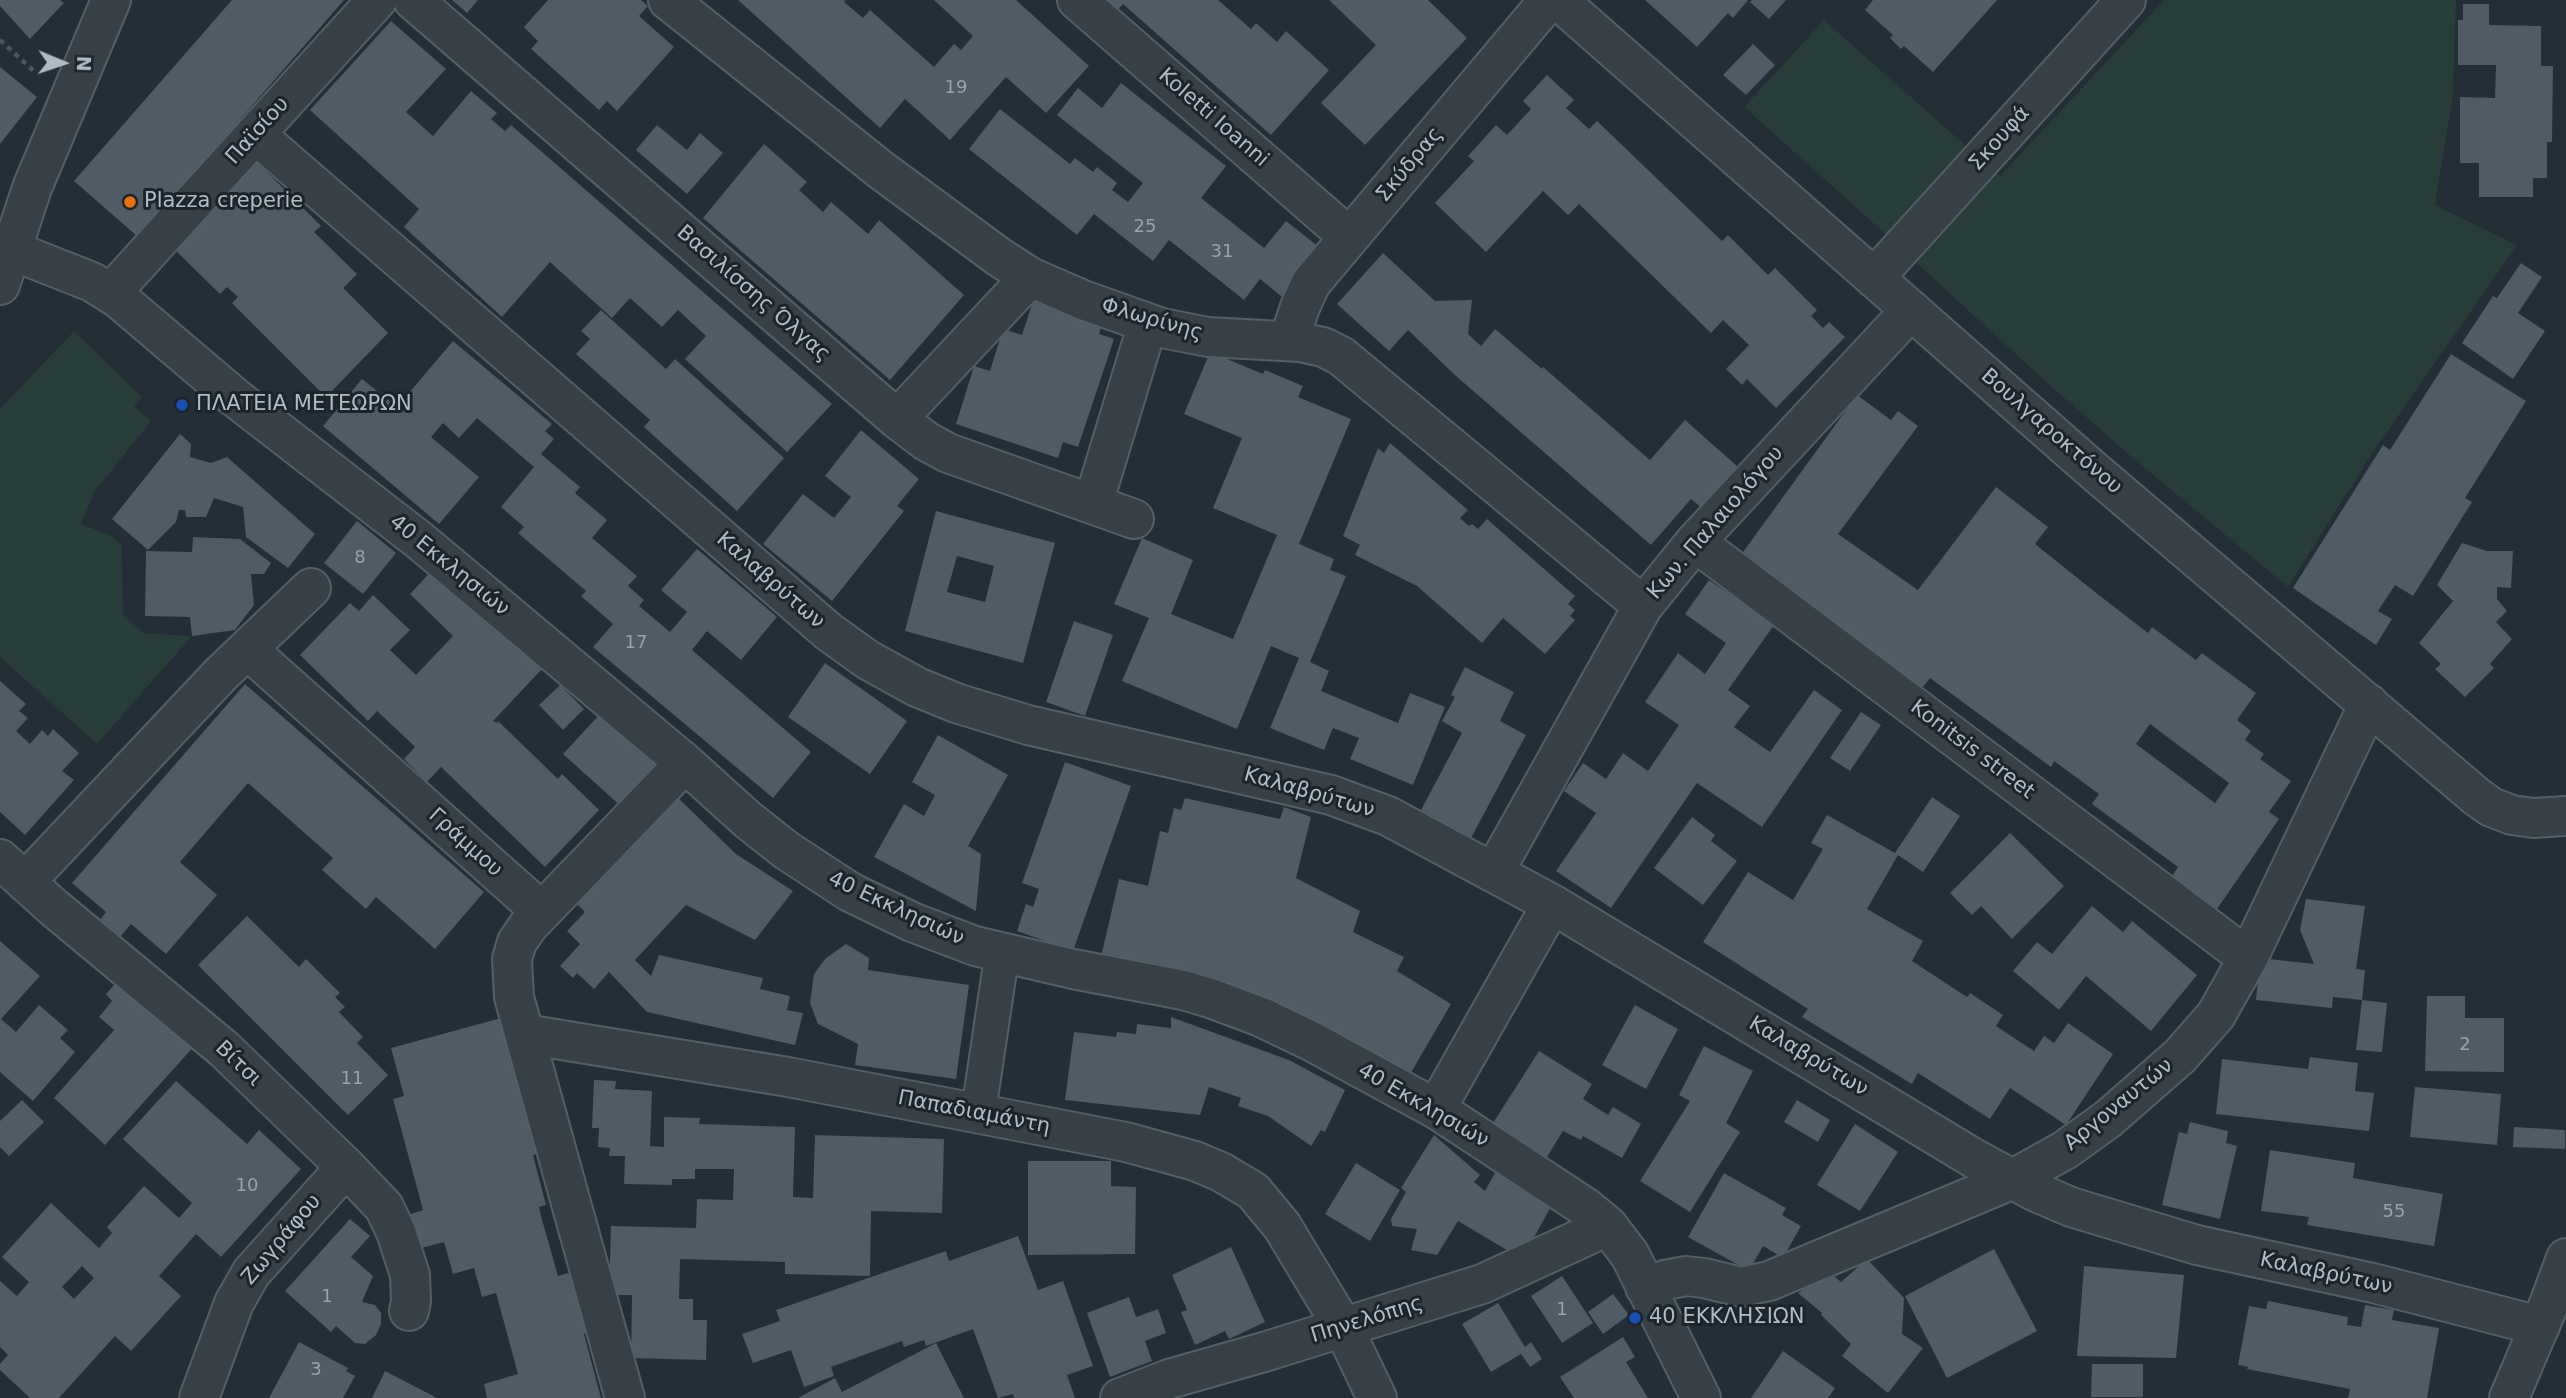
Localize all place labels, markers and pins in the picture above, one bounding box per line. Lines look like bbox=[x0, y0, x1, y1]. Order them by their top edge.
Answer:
place label: Plazza creperie bbox=[144, 189, 303, 215]
marker: Plazza creperie bbox=[122, 194, 138, 210]
place label: ΠΛΑΤΕΙΑ ΜΕΤΕΩΡΩΝ bbox=[196, 392, 412, 418]
marker: ΠΛΑΤΕΙΑ ΜΕΤΕΩΡΩΝ bbox=[174, 397, 190, 413]
place label: 40 ΕΚΚΛΗΣΙΩΝ bbox=[1649, 1305, 1805, 1331]
marker: 40 ΕΚΚΛΗΣΙΩΝ bbox=[1627, 1310, 1643, 1326]

